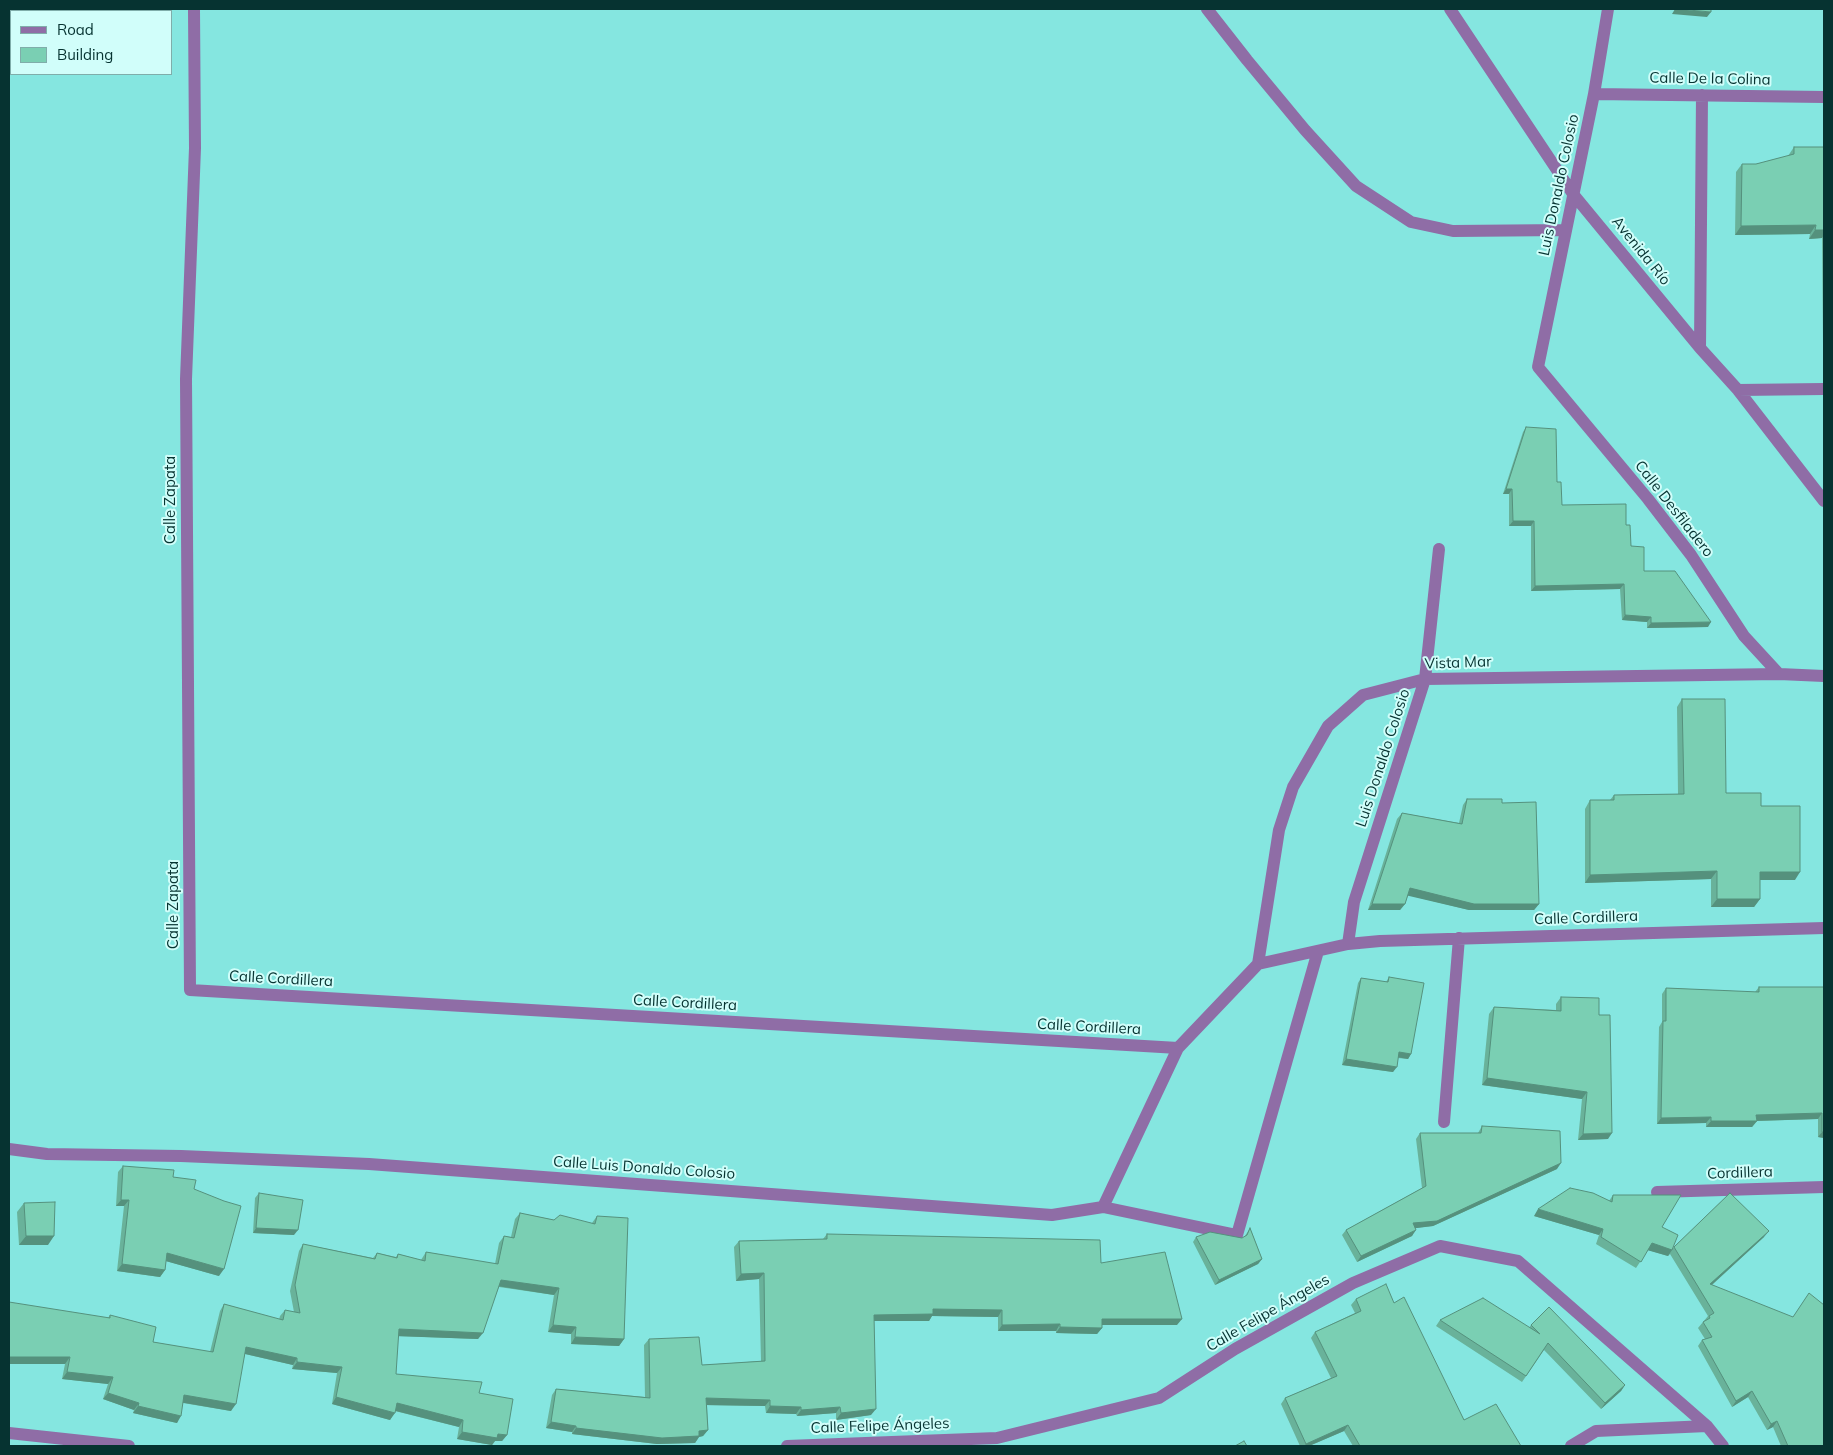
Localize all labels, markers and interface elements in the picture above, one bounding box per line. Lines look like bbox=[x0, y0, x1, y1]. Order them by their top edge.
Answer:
legend bbox=[10, 10, 172, 75]
text: Road bbox=[57, 20, 94, 39]
text: Building bbox=[57, 45, 113, 64]
street label: Calle De la Colina bbox=[1649, 69, 1771, 89]
street label: Luis Donaldo Colosio bbox=[1535, 113, 1583, 257]
street label: Avenida Río bbox=[1608, 213, 1674, 289]
street label: Calle Zapata bbox=[161, 456, 179, 544]
street label: Calle Desfiladero bbox=[1631, 457, 1717, 561]
street label: Vista Mar bbox=[1424, 653, 1492, 673]
street label: Luis Donaldo Colosio bbox=[1352, 687, 1414, 829]
street label: Calle Zapata bbox=[164, 861, 182, 949]
street label: Calle Cordillera bbox=[1534, 907, 1638, 929]
street label: Calle Cordillera bbox=[229, 967, 333, 991]
street label: Calle Cordillera bbox=[633, 991, 737, 1015]
street label: Calle Cordillera bbox=[1037, 1015, 1141, 1039]
street label: Calle Luis Donaldo Colosio bbox=[552, 1153, 736, 1183]
street label: Cordillera bbox=[1707, 1163, 1773, 1183]
street label: Calle Felipe Ángeles bbox=[1203, 1270, 1333, 1356]
street label: Calle Felipe Ángeles bbox=[810, 1415, 950, 1437]

